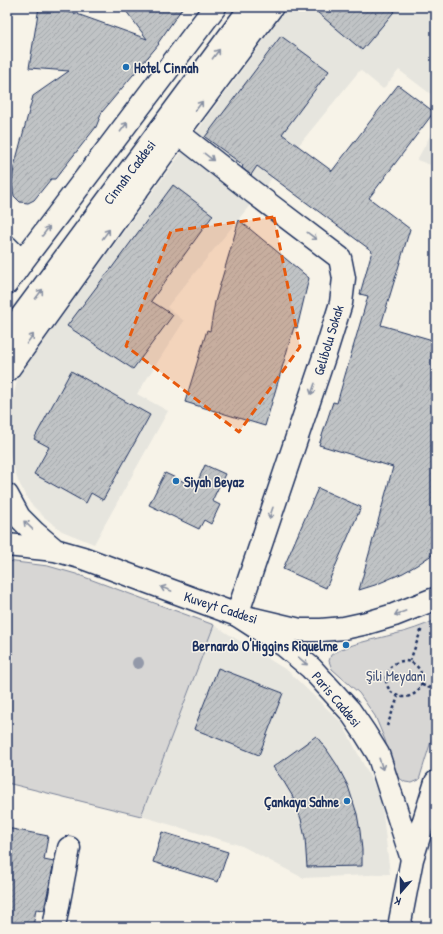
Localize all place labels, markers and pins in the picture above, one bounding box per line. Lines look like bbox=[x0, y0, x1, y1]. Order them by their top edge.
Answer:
place label: Hotel Cinnah bbox=[134, 58, 198, 77]
marker: Hotel Cinnah bbox=[121, 62, 131, 72]
place label: Siyah Beyaz bbox=[184, 472, 244, 493]
marker: Siyah Beyaz bbox=[171, 476, 181, 486]
place label: Bernardo O'Higgins Riquelme bbox=[192, 636, 338, 657]
marker: Bernardo O'Higgins Riquelme bbox=[341, 640, 351, 650]
place label: Çankaya Sahne bbox=[264, 792, 339, 813]
marker: Çankaya Sahne bbox=[342, 796, 352, 806]

